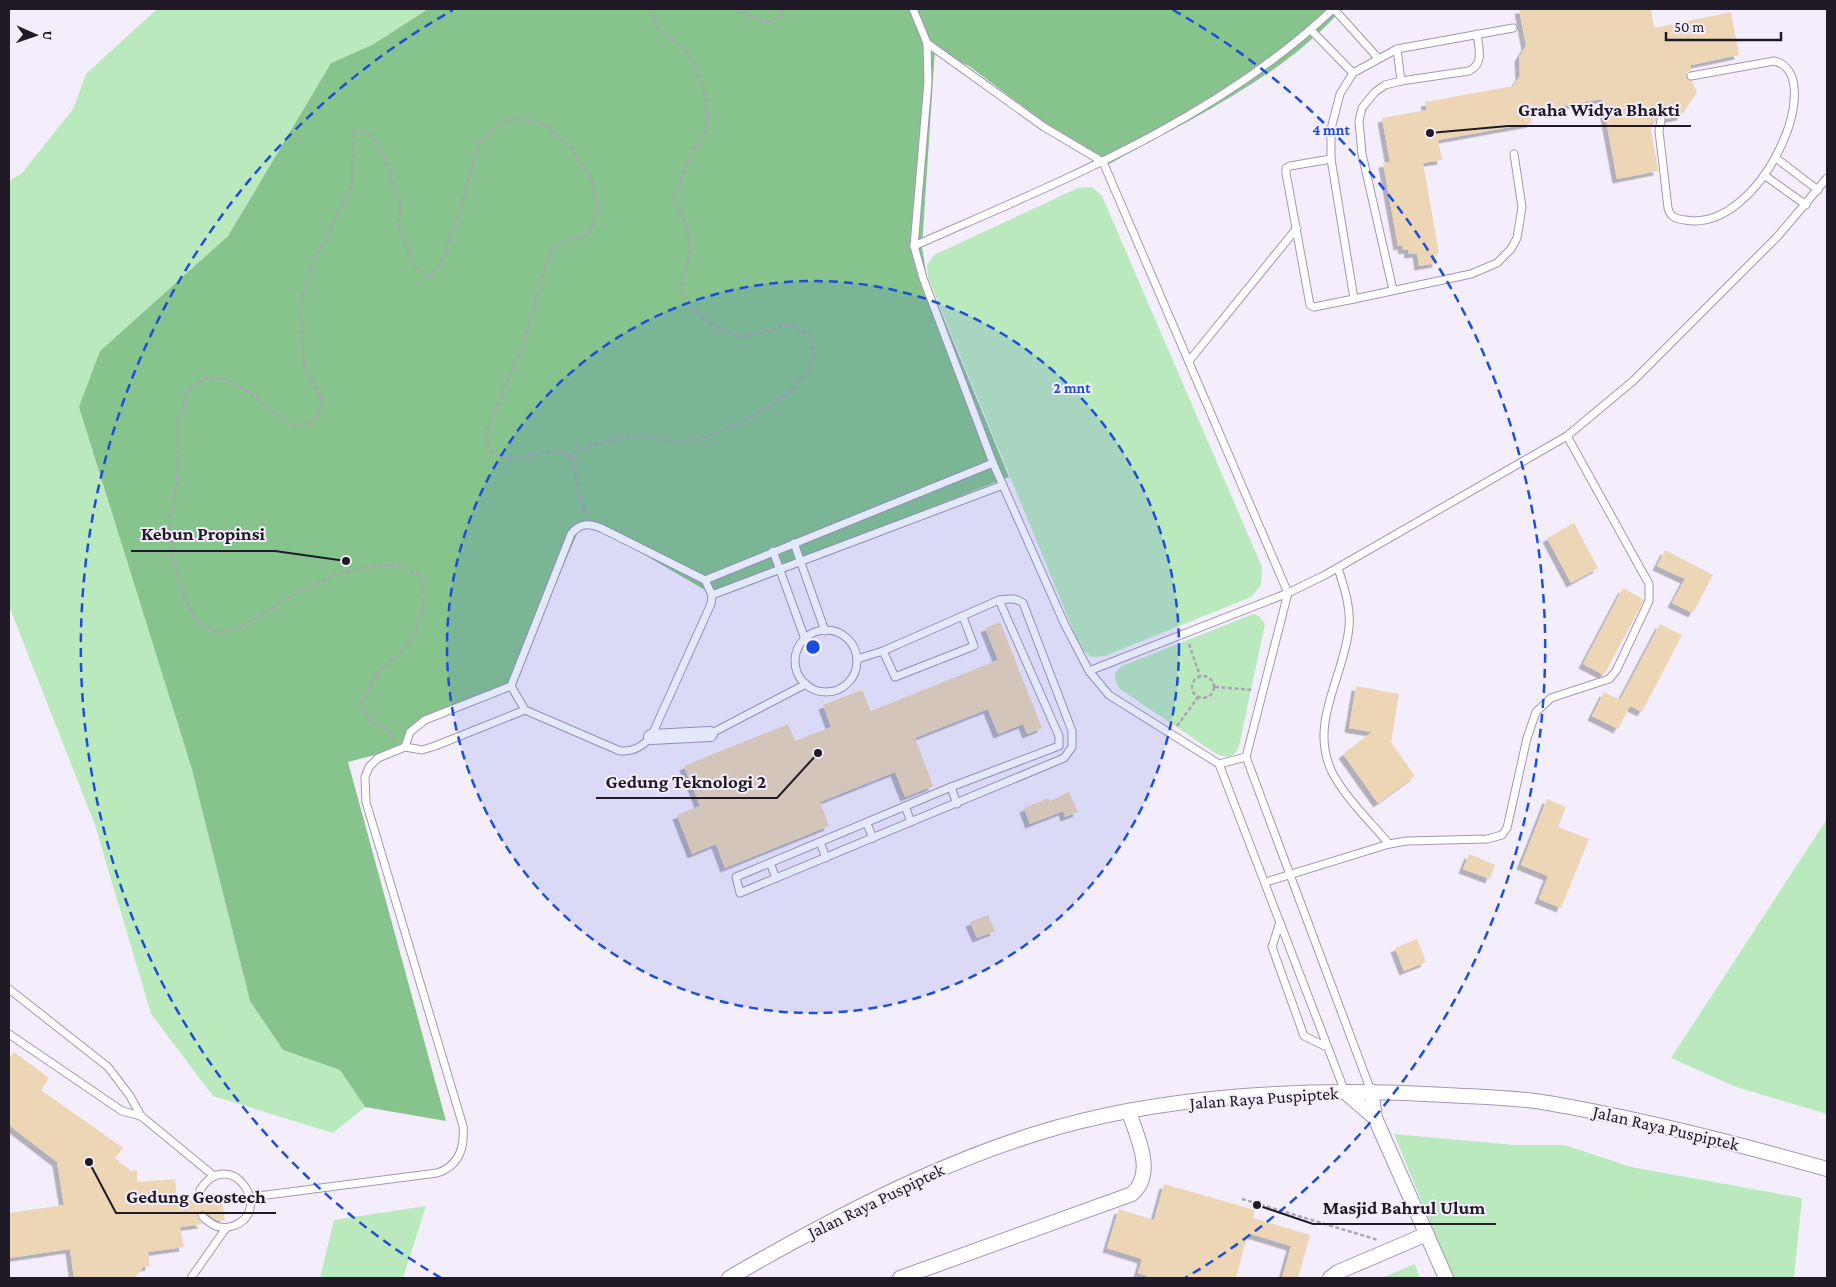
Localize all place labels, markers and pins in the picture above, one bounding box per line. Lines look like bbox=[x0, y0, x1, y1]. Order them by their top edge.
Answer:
callout: Graha Widya Bhakti bbox=[1508, 92, 1691, 126]
callout: Kebun Propinsi bbox=[131, 517, 275, 551]
centre of rings bbox=[804, 638, 822, 656]
callout: Gedung Teknologi 2 bbox=[596, 764, 777, 798]
callout: Gedung Geostech bbox=[116, 1179, 276, 1213]
callout: Masjid Bahrul Ulum bbox=[1313, 1190, 1496, 1224]

